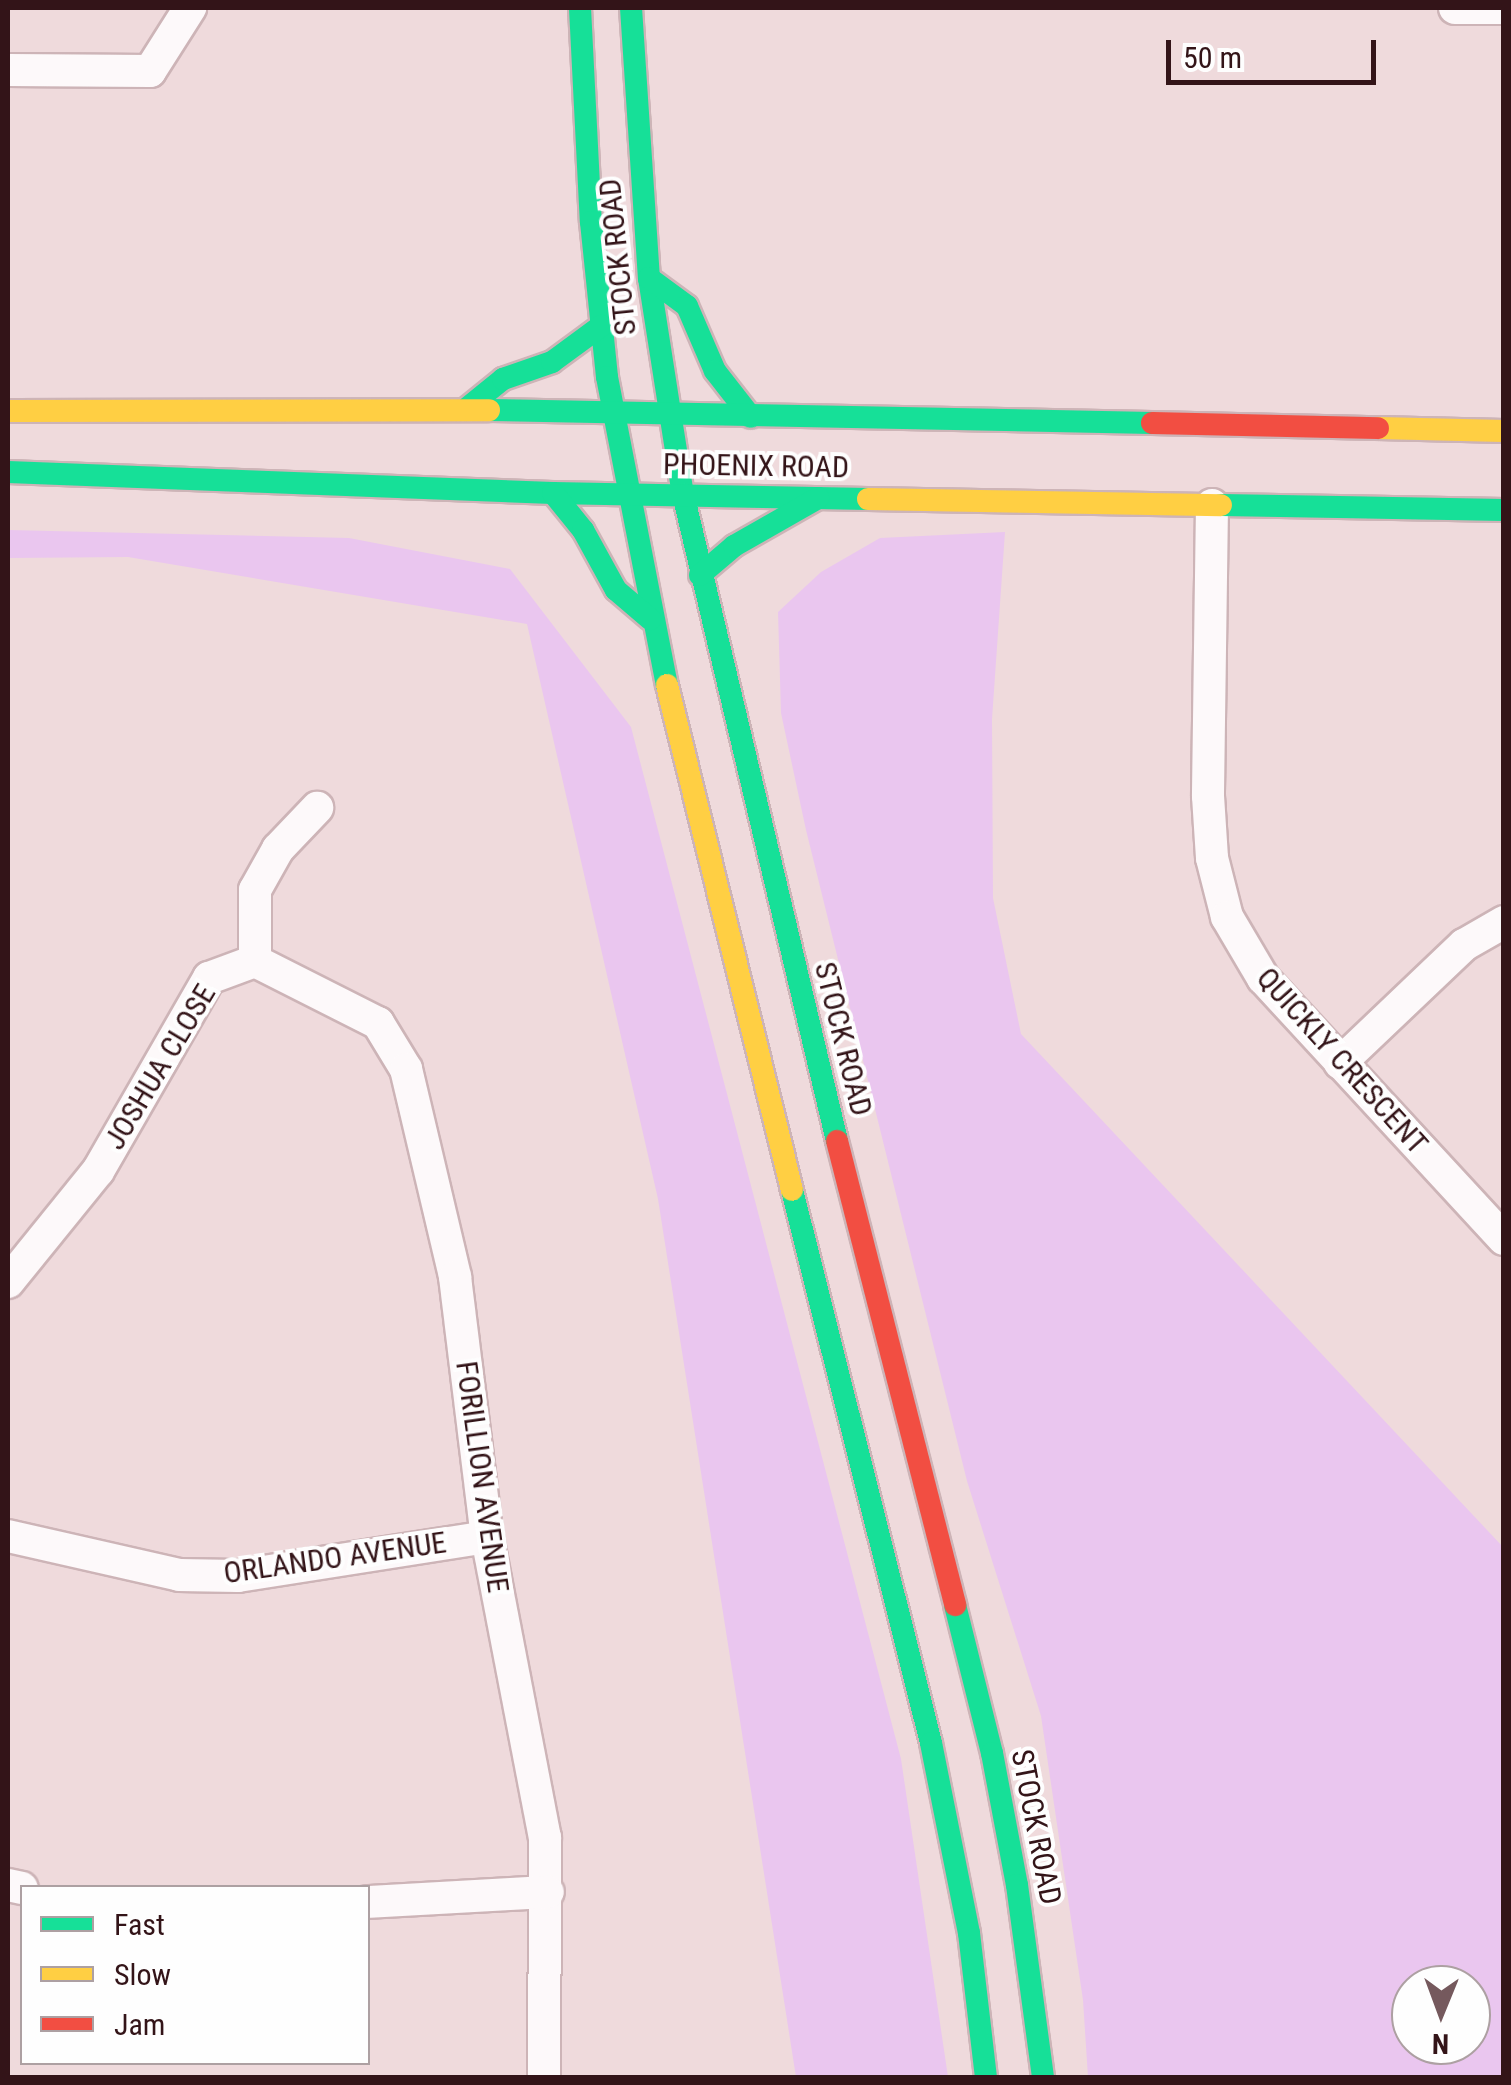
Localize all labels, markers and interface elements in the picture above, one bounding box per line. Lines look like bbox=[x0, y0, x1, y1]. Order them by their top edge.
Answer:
scale bar bbox=[1171, 20, 1381, 82]
text: 50 m bbox=[1183, 40, 1242, 75]
street label: STOCK ROAD bbox=[592, 177, 644, 337]
street label: PHOENIX ROAD bbox=[663, 446, 849, 486]
street label: STOCK ROAD bbox=[807, 958, 879, 1120]
street label: QUICKLY CRESCENT bbox=[1249, 960, 1435, 1162]
street label: JOSHUA CLOSE bbox=[97, 978, 223, 1156]
street label: FORILLION AVENUE bbox=[448, 1359, 516, 1595]
street label: ORLANDO AVENUE bbox=[221, 1525, 449, 1591]
street label: STOCK ROAD bbox=[1003, 1746, 1069, 1908]
legend bbox=[20, 1885, 370, 2065]
text: Fast bbox=[114, 1907, 165, 1942]
text: Slow bbox=[114, 1957, 171, 1992]
north arrow bbox=[1391, 1965, 1491, 2065]
text: Jam bbox=[114, 2007, 165, 2042]
text: N bbox=[1432, 2027, 1449, 2060]

